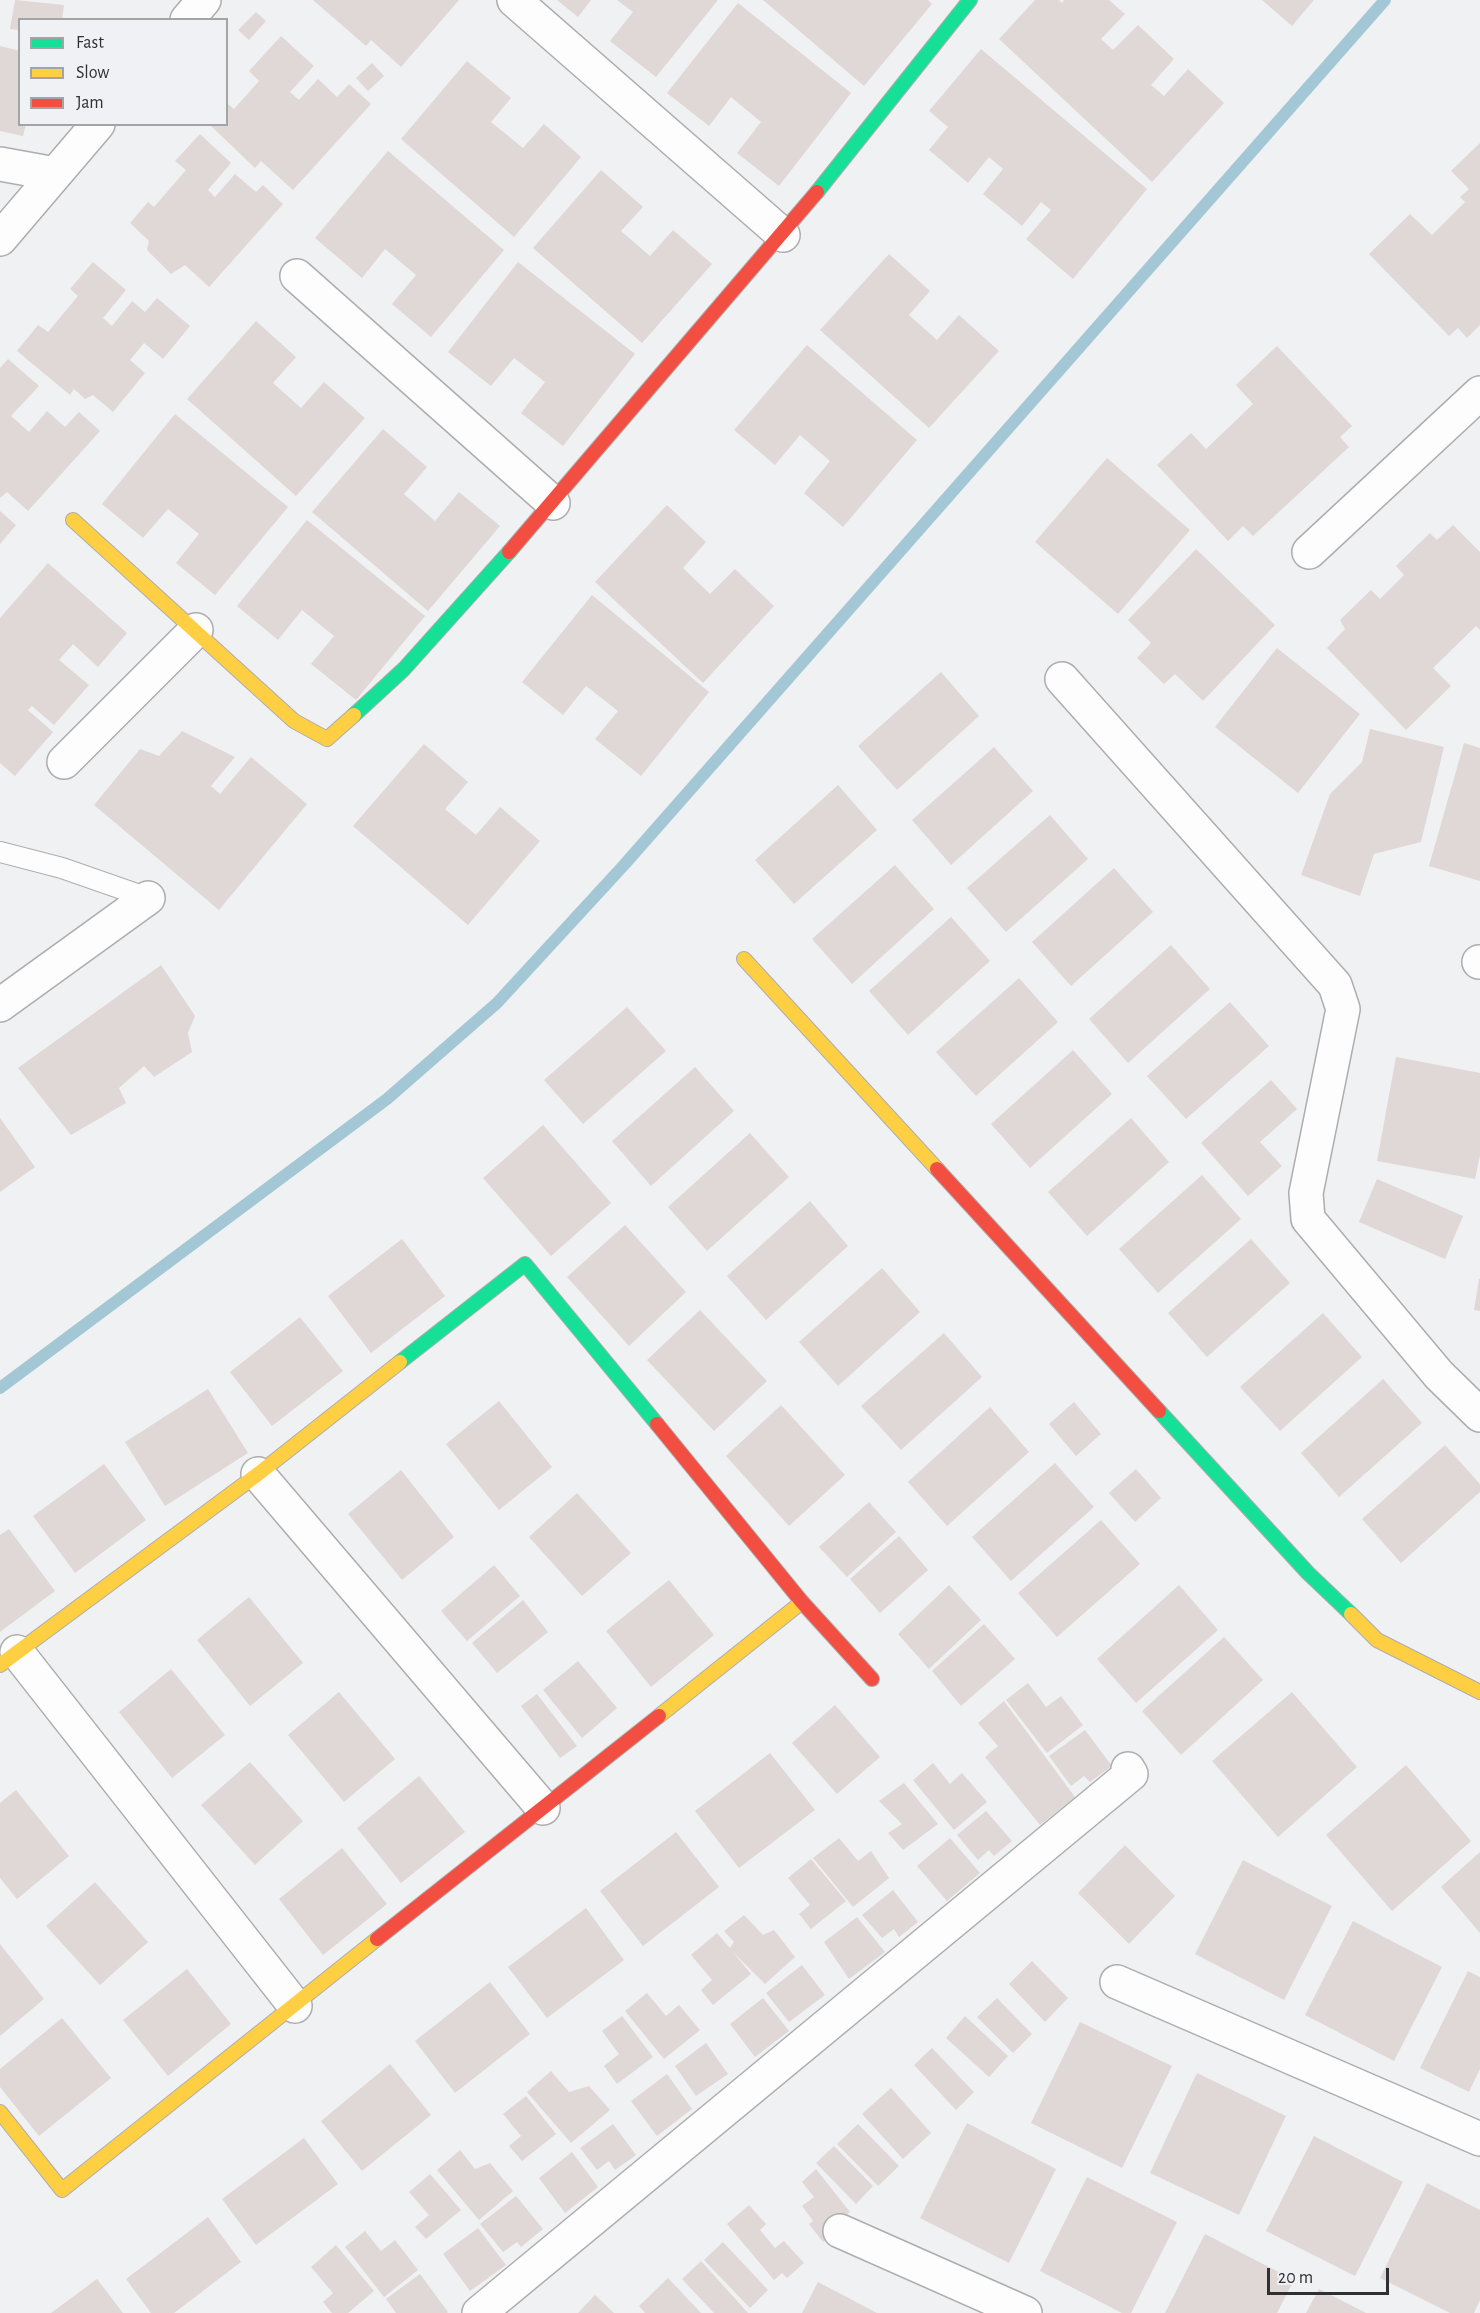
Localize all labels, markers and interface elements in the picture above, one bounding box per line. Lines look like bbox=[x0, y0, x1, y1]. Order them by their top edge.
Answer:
legend bbox=[18, 18, 228, 126]
text: Fast bbox=[76, 34, 104, 52]
text: Slow bbox=[76, 64, 109, 82]
text: Jam bbox=[76, 94, 104, 112]
scale bar bbox=[1270, 2256, 1392, 2294]
text: 20 m bbox=[1278, 2269, 1313, 2287]

